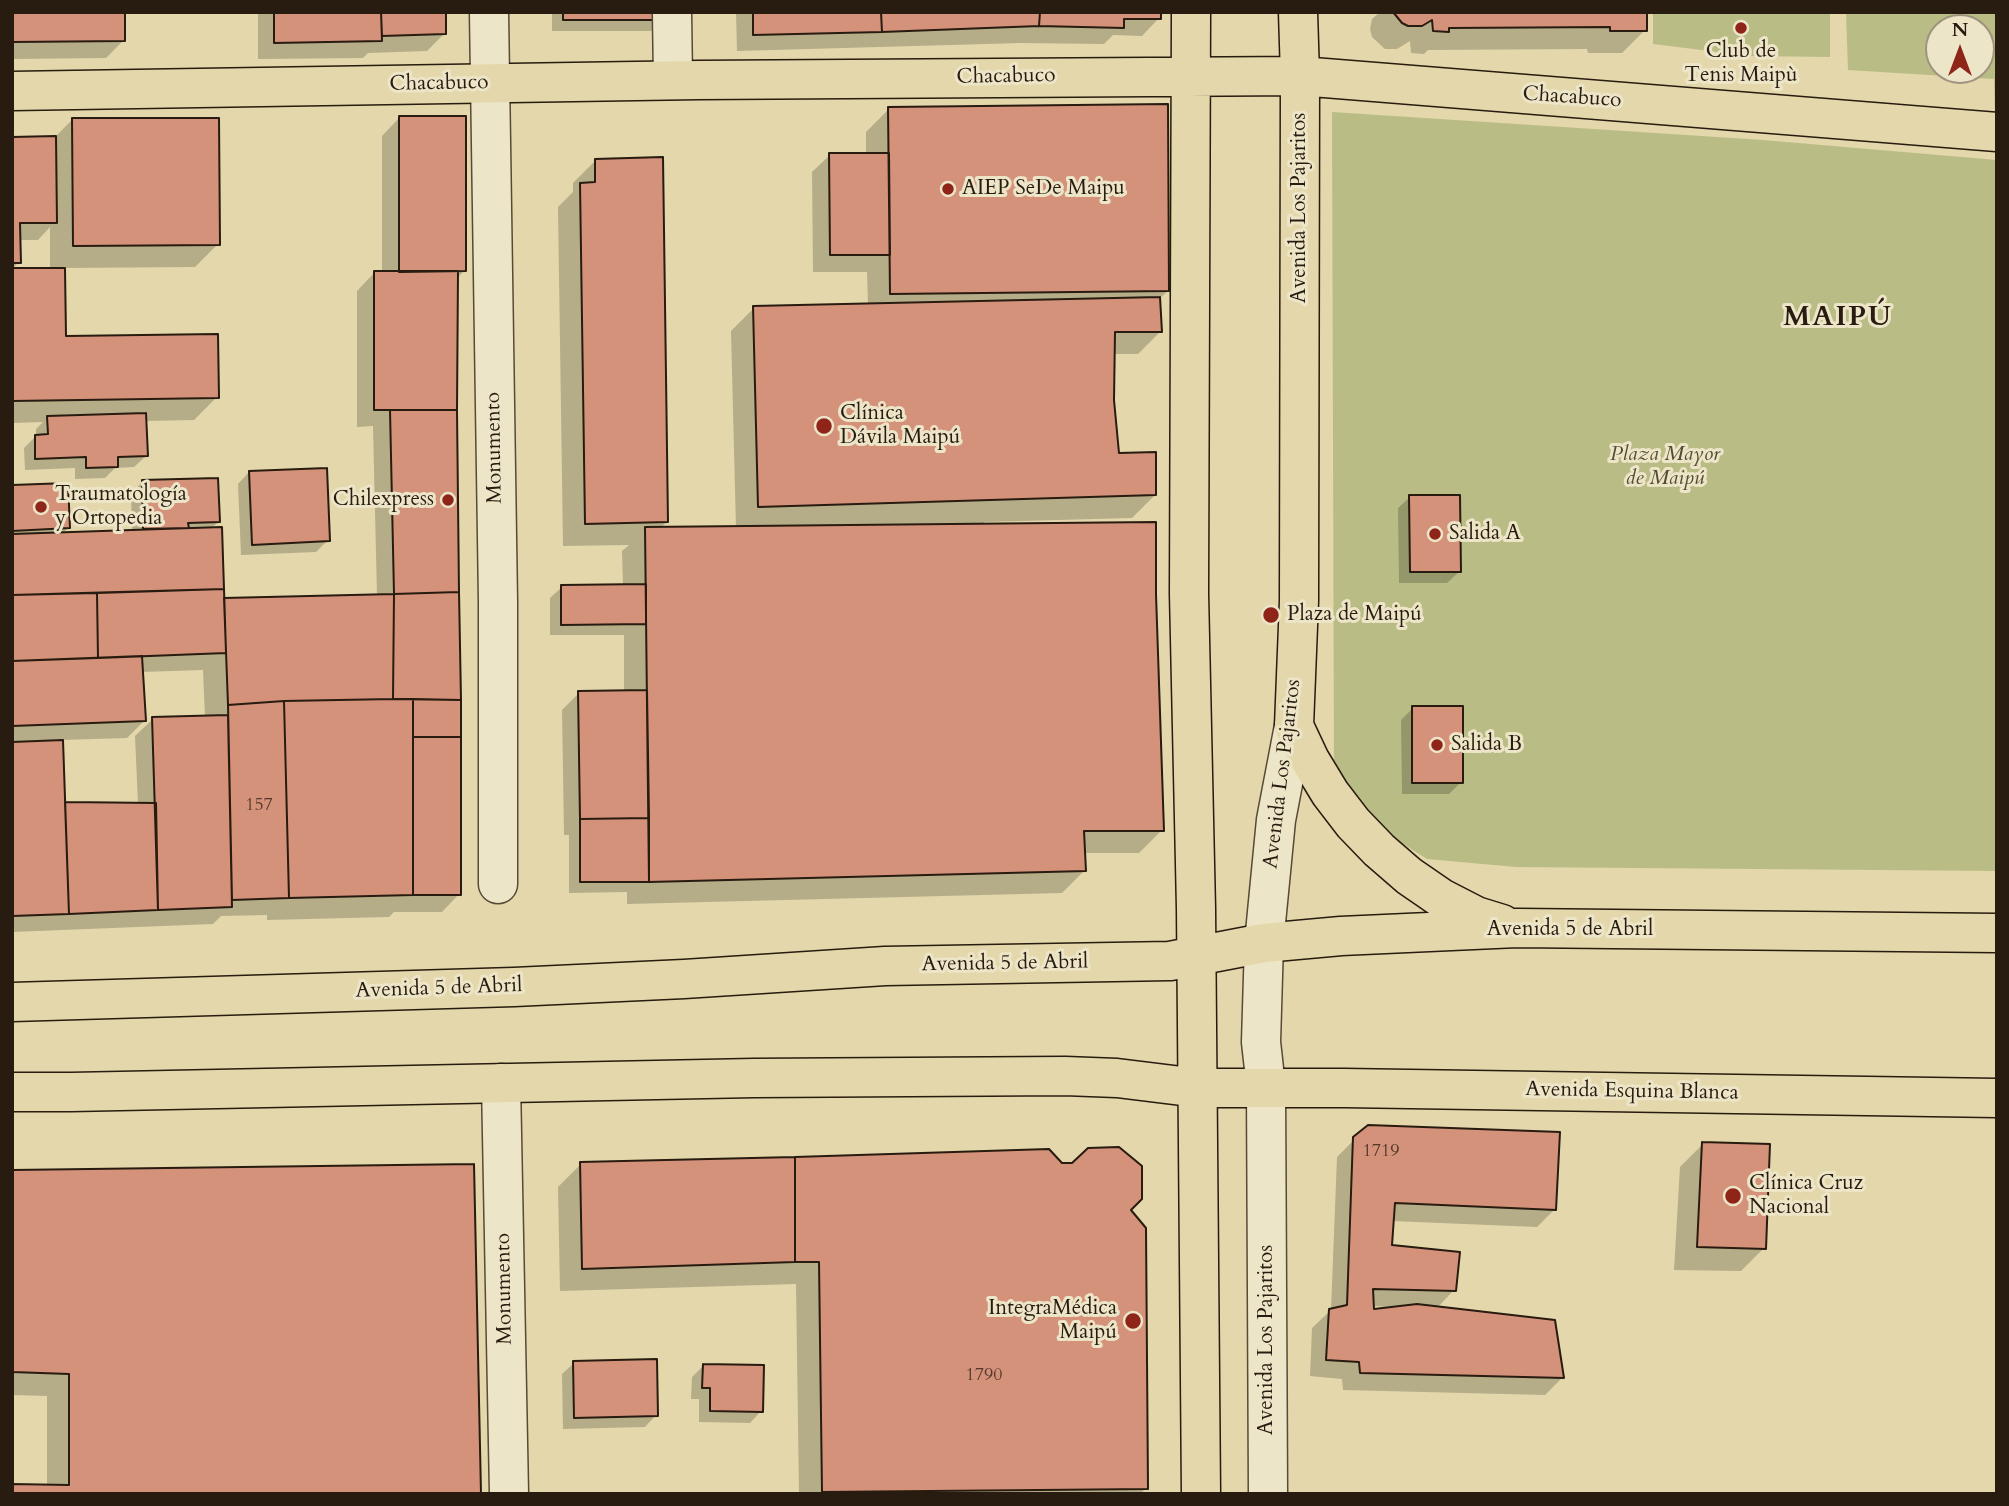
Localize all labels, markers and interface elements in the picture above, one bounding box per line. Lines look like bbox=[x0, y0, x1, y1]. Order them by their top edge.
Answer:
north arrow bbox=[1925, 14, 1995, 84]
text: N bbox=[1952, 17, 1968, 43]
marker: Club de Tenis Maipù bbox=[1733, 20, 1749, 36]
place label: Club de Tenis Maipù bbox=[1685, 39, 1797, 89]
street label: Chacabuco bbox=[956, 64, 1056, 90]
street label: Chacabuco bbox=[389, 71, 489, 97]
street label: Chacabuco bbox=[1522, 82, 1622, 114]
street label: Avenida Los Pajaritos bbox=[1287, 113, 1313, 303]
place label: AIEP SeDe Maipu bbox=[962, 176, 1125, 202]
marker: AIEP SeDe Maipu bbox=[940, 181, 956, 197]
district label: MAIPÚ bbox=[1784, 302, 1892, 336]
street label: Monumento bbox=[481, 392, 509, 504]
place label: Clínica Dávila Maipú bbox=[840, 401, 960, 451]
marker: Clínica Dávila Maipú bbox=[814, 416, 834, 436]
park label: Plaza Mayor de Maipú bbox=[1610, 442, 1720, 492]
place label: Traumatología y Ortopedia bbox=[55, 482, 187, 532]
place label: Chilexpress bbox=[333, 487, 434, 513]
marker: Chilexpress bbox=[440, 492, 456, 508]
marker: Traumatología y Ortopedia bbox=[33, 499, 49, 515]
place label: Salida A bbox=[1449, 521, 1521, 547]
marker: Salida A bbox=[1427, 526, 1443, 542]
place label: Plaza de Maipú bbox=[1287, 602, 1422, 628]
marker: Plaza de Maipú bbox=[1261, 605, 1281, 625]
street label: Avenida Los Pajaritos bbox=[1259, 678, 1307, 870]
place label: Salida B bbox=[1451, 732, 1522, 758]
marker: Salida B bbox=[1429, 737, 1445, 753]
house number: 157 bbox=[245, 795, 273, 817]
street label: Avenida 5 de Abril bbox=[1487, 917, 1653, 943]
street label: Avenida 5 de Abril bbox=[921, 950, 1089, 978]
street label: Avenida 5 de Abril bbox=[355, 973, 523, 1005]
street label: Avenida Esquina Blanca bbox=[1525, 1078, 1739, 1106]
house number: 1719 bbox=[1363, 1141, 1399, 1163]
place label: Clínica Cruz Nacional bbox=[1749, 1171, 1863, 1221]
marker: Clínica Cruz Nacional bbox=[1723, 1186, 1743, 1206]
street label: Monumento bbox=[491, 1233, 519, 1345]
street label: Avenida Los Pajaritos bbox=[1254, 1245, 1280, 1435]
place label: IntegraMédica Maipú bbox=[988, 1296, 1117, 1346]
marker: IntegraMédica Maipú bbox=[1123, 1311, 1143, 1331]
house number: 1790 bbox=[966, 1365, 1002, 1387]

